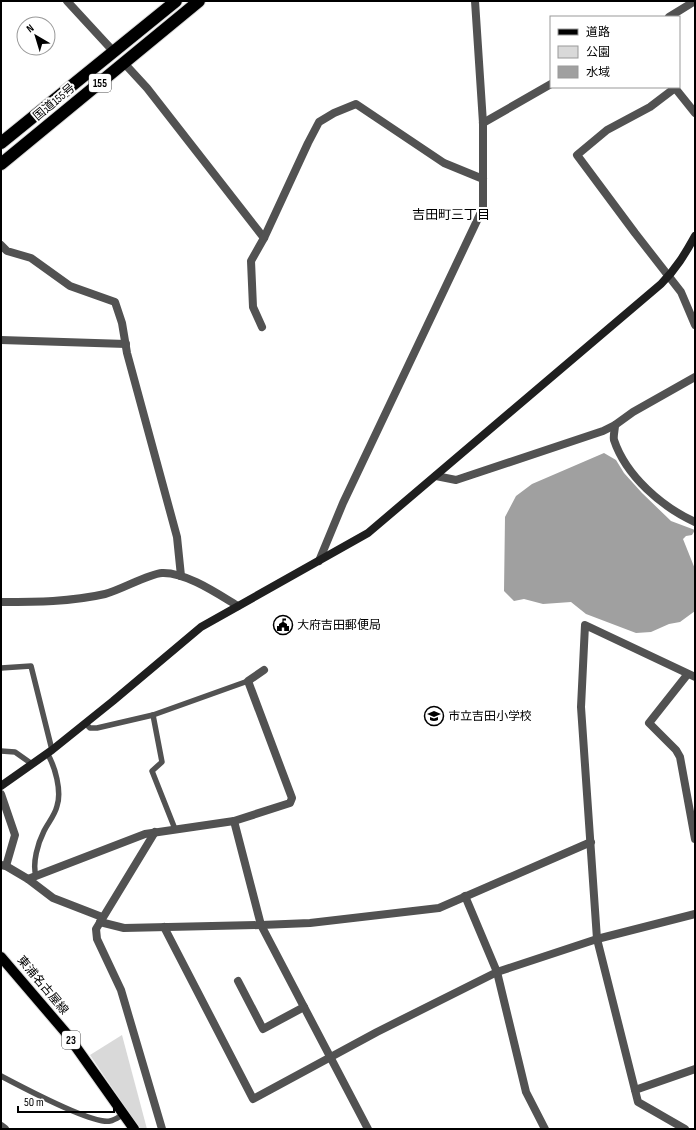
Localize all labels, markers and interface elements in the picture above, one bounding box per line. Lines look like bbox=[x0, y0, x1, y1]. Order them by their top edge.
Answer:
north arrow bbox=[16, 16, 56, 56]
legend bbox=[550, 16, 680, 88]
text: N bbox=[24, 22, 37, 35]
text: 道路 bbox=[586, 25, 610, 40]
text: 公園 bbox=[586, 45, 610, 60]
text: 水域 bbox=[586, 65, 610, 80]
road number: 155 bbox=[89, 74, 111, 92]
street label: 国道155号 bbox=[30, 81, 78, 124]
district label: 吉田町三丁目 bbox=[412, 207, 490, 223]
public building icon: 大府吉田郵便局 bbox=[272, 614, 294, 636]
place label: 大府吉田郵便局 bbox=[297, 618, 381, 633]
school or university icon: 市立吉田小学校 bbox=[423, 705, 445, 727]
place label: 市立吉田小学校 bbox=[448, 709, 532, 724]
street label: 東浦名古屋線 bbox=[14, 953, 72, 1018]
road number: 23 bbox=[62, 1031, 80, 1049]
scale bar bbox=[18, 1088, 114, 1114]
text: 50 m bbox=[24, 1095, 44, 1110]

